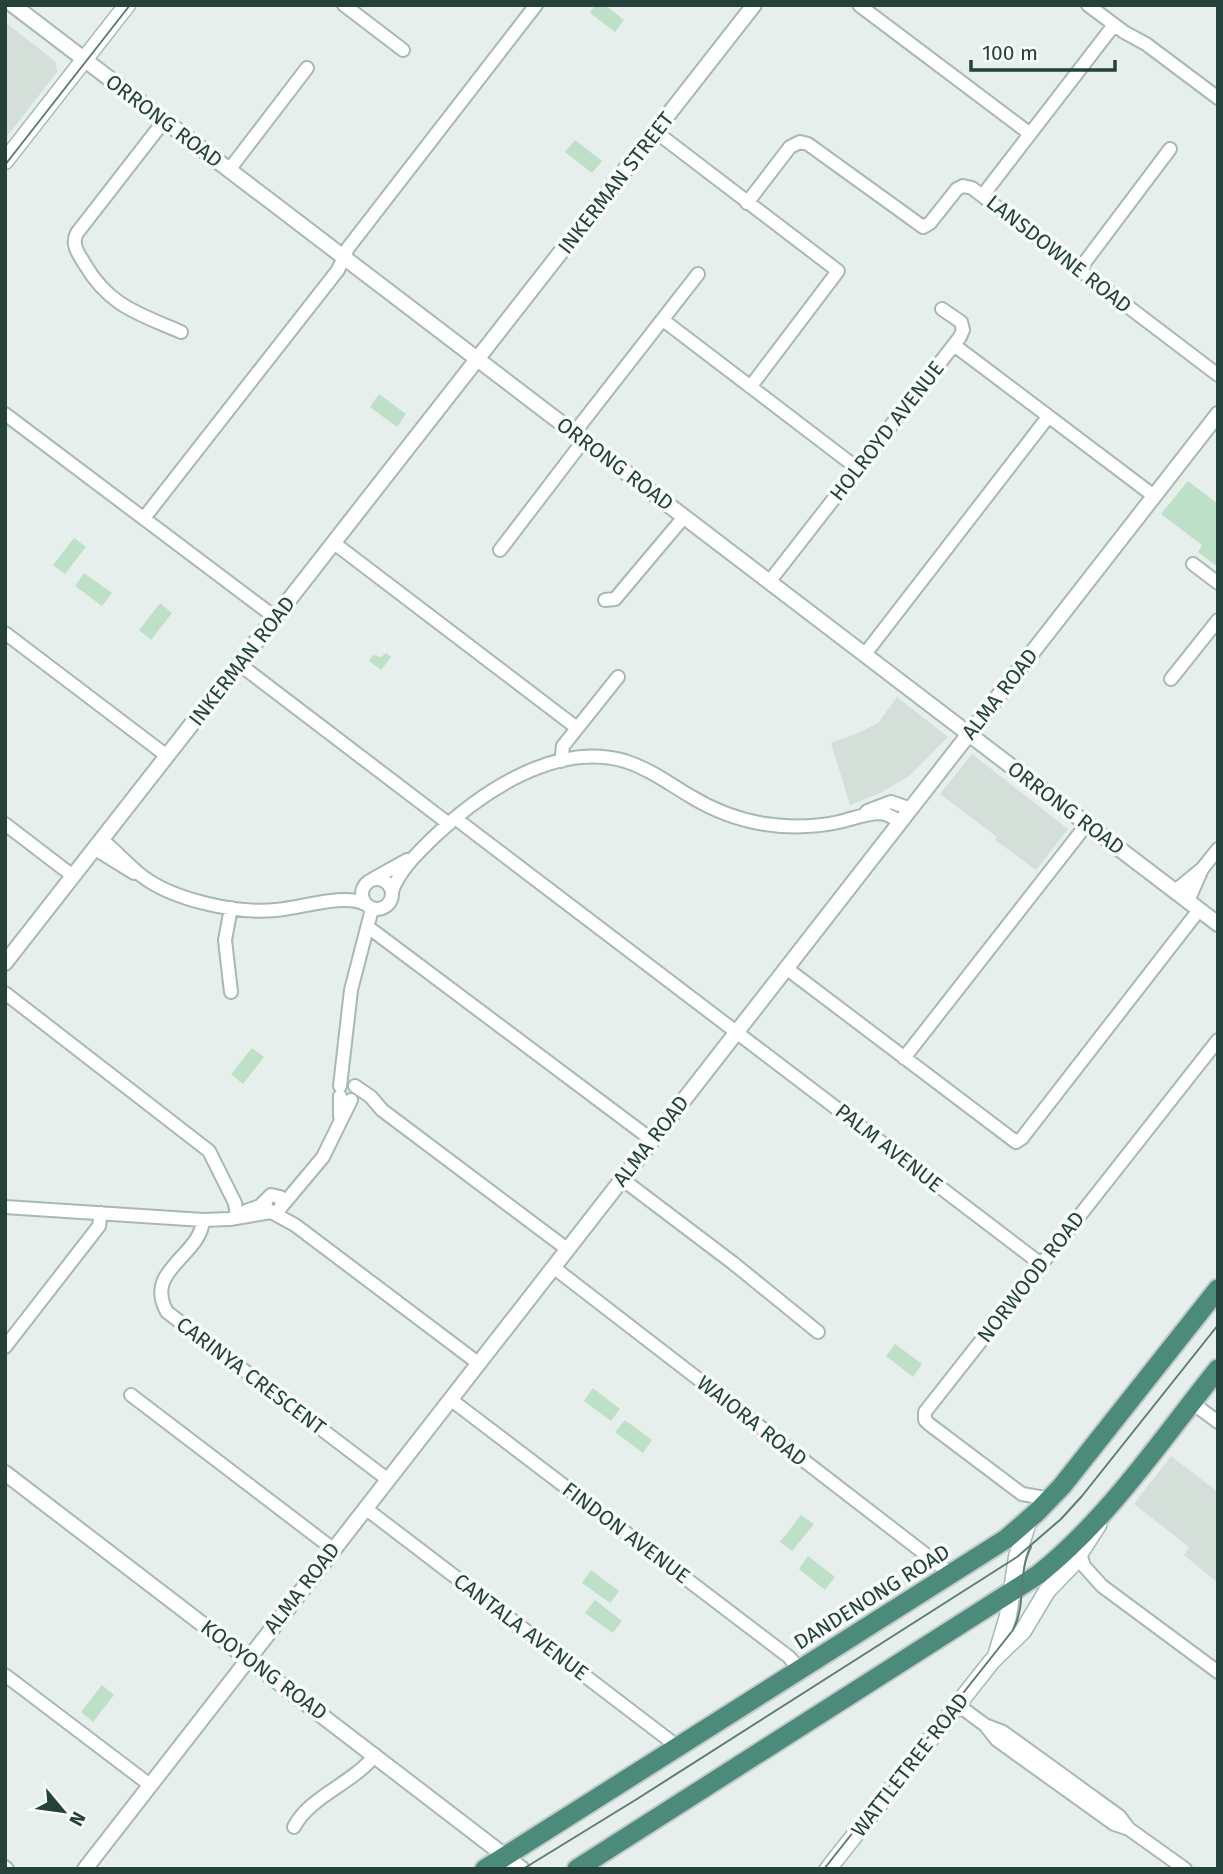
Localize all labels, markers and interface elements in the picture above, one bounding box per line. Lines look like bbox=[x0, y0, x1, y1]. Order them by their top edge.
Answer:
scale bar bbox=[971, 28, 1114, 72]
text: 100 m bbox=[982, 40, 1038, 66]
street label: ORRONG ROAD bbox=[100, 69, 228, 173]
street label: INKERMAN STREET bbox=[553, 107, 680, 259]
street label: LANSDOWNE ROAD bbox=[981, 189, 1137, 319]
street label: HOLROYD AVENUE bbox=[824, 356, 950, 506]
street label: ORRONG ROAD bbox=[551, 412, 679, 516]
street label: INKERMAN ROAD bbox=[183, 591, 301, 731]
street label: ALMA ROAD bbox=[956, 643, 1044, 745]
street label: ORRONG ROAD bbox=[1002, 756, 1130, 860]
street label: ALMA ROAD bbox=[607, 1090, 695, 1192]
street label: PALM AVENUE bbox=[830, 1098, 948, 1198]
street label: NORWOOD ROAD bbox=[972, 1206, 1090, 1348]
street label: CARINYA CRESCENT bbox=[171, 1311, 331, 1441]
street label: WAIORA ROAD bbox=[692, 1370, 812, 1472]
street label: FINDON AVENUE bbox=[557, 1477, 695, 1589]
street label: ALMA ROAD bbox=[258, 1537, 346, 1639]
street label: DANDENONG ROAD bbox=[789, 1539, 955, 1655]
street label: CANTALA AVENUE bbox=[448, 1568, 594, 1686]
street label: KOOYONG ROAD bbox=[196, 1614, 332, 1726]
street label: WATTLETREE ROAD bbox=[846, 1688, 974, 1842]
north arrow bbox=[28, 1776, 98, 1846]
text: N bbox=[64, 1808, 91, 1830]

